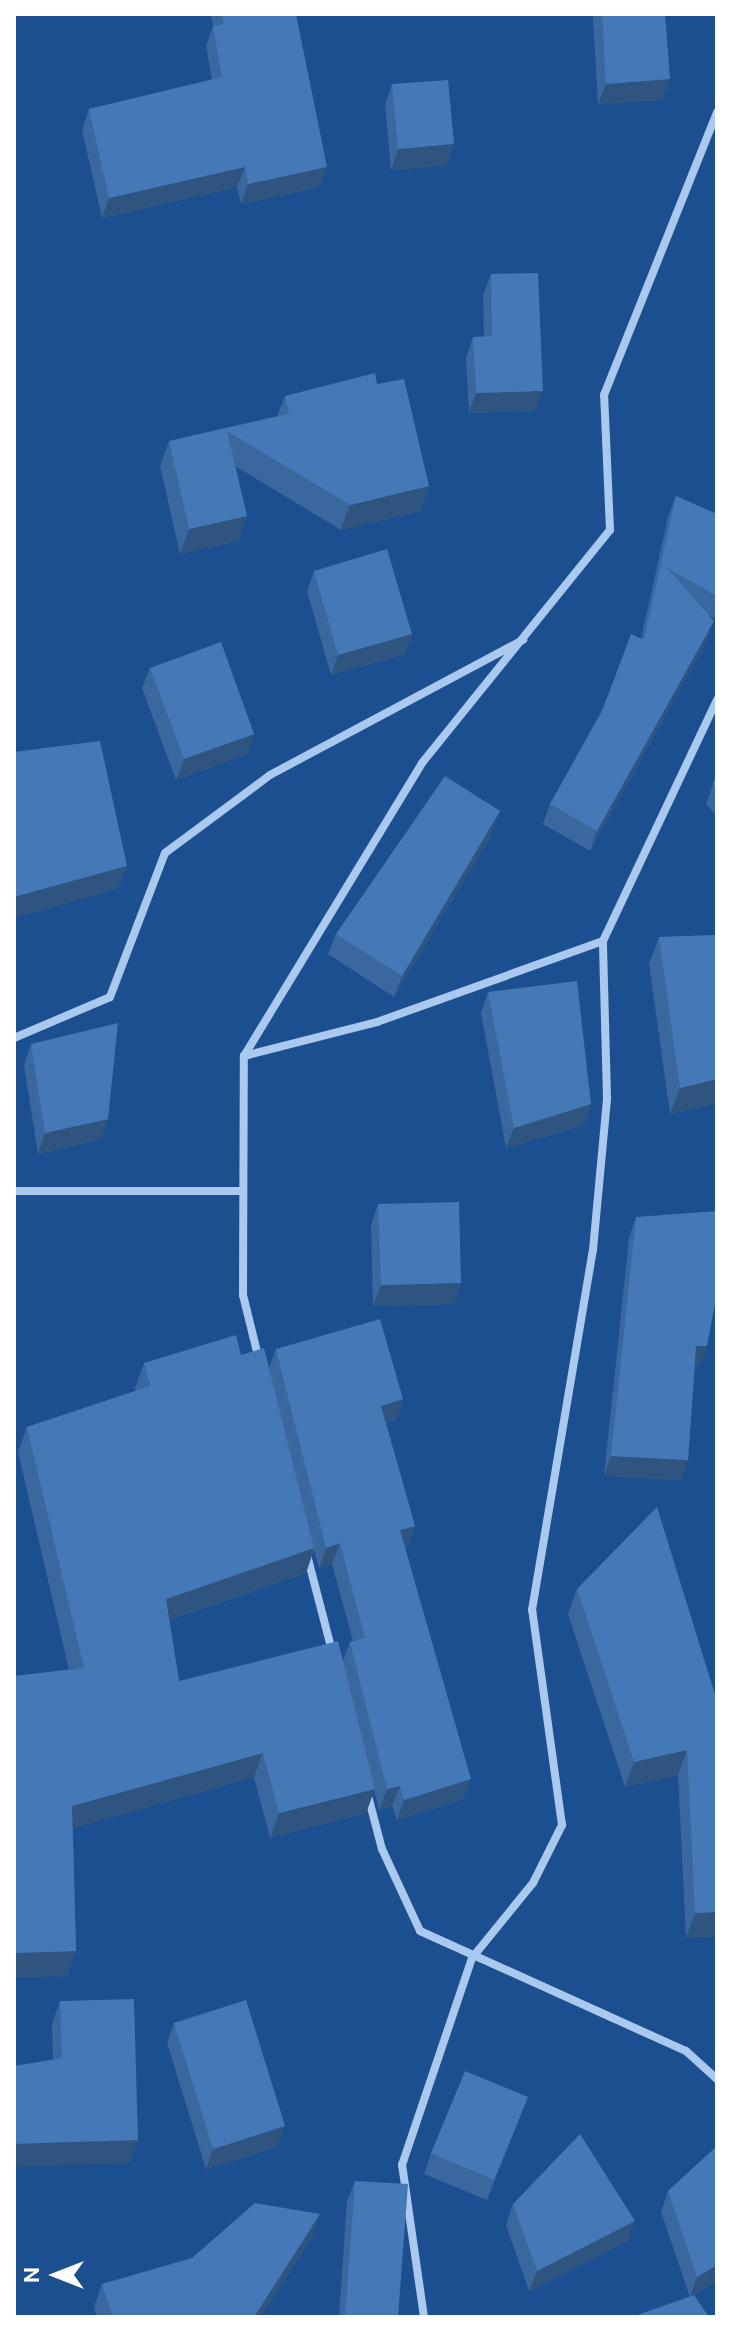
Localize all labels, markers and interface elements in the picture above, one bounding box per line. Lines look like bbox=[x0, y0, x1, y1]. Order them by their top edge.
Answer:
north arrow bbox=[16, 2235, 96, 2315]
text: N bbox=[17, 2267, 46, 2283]

